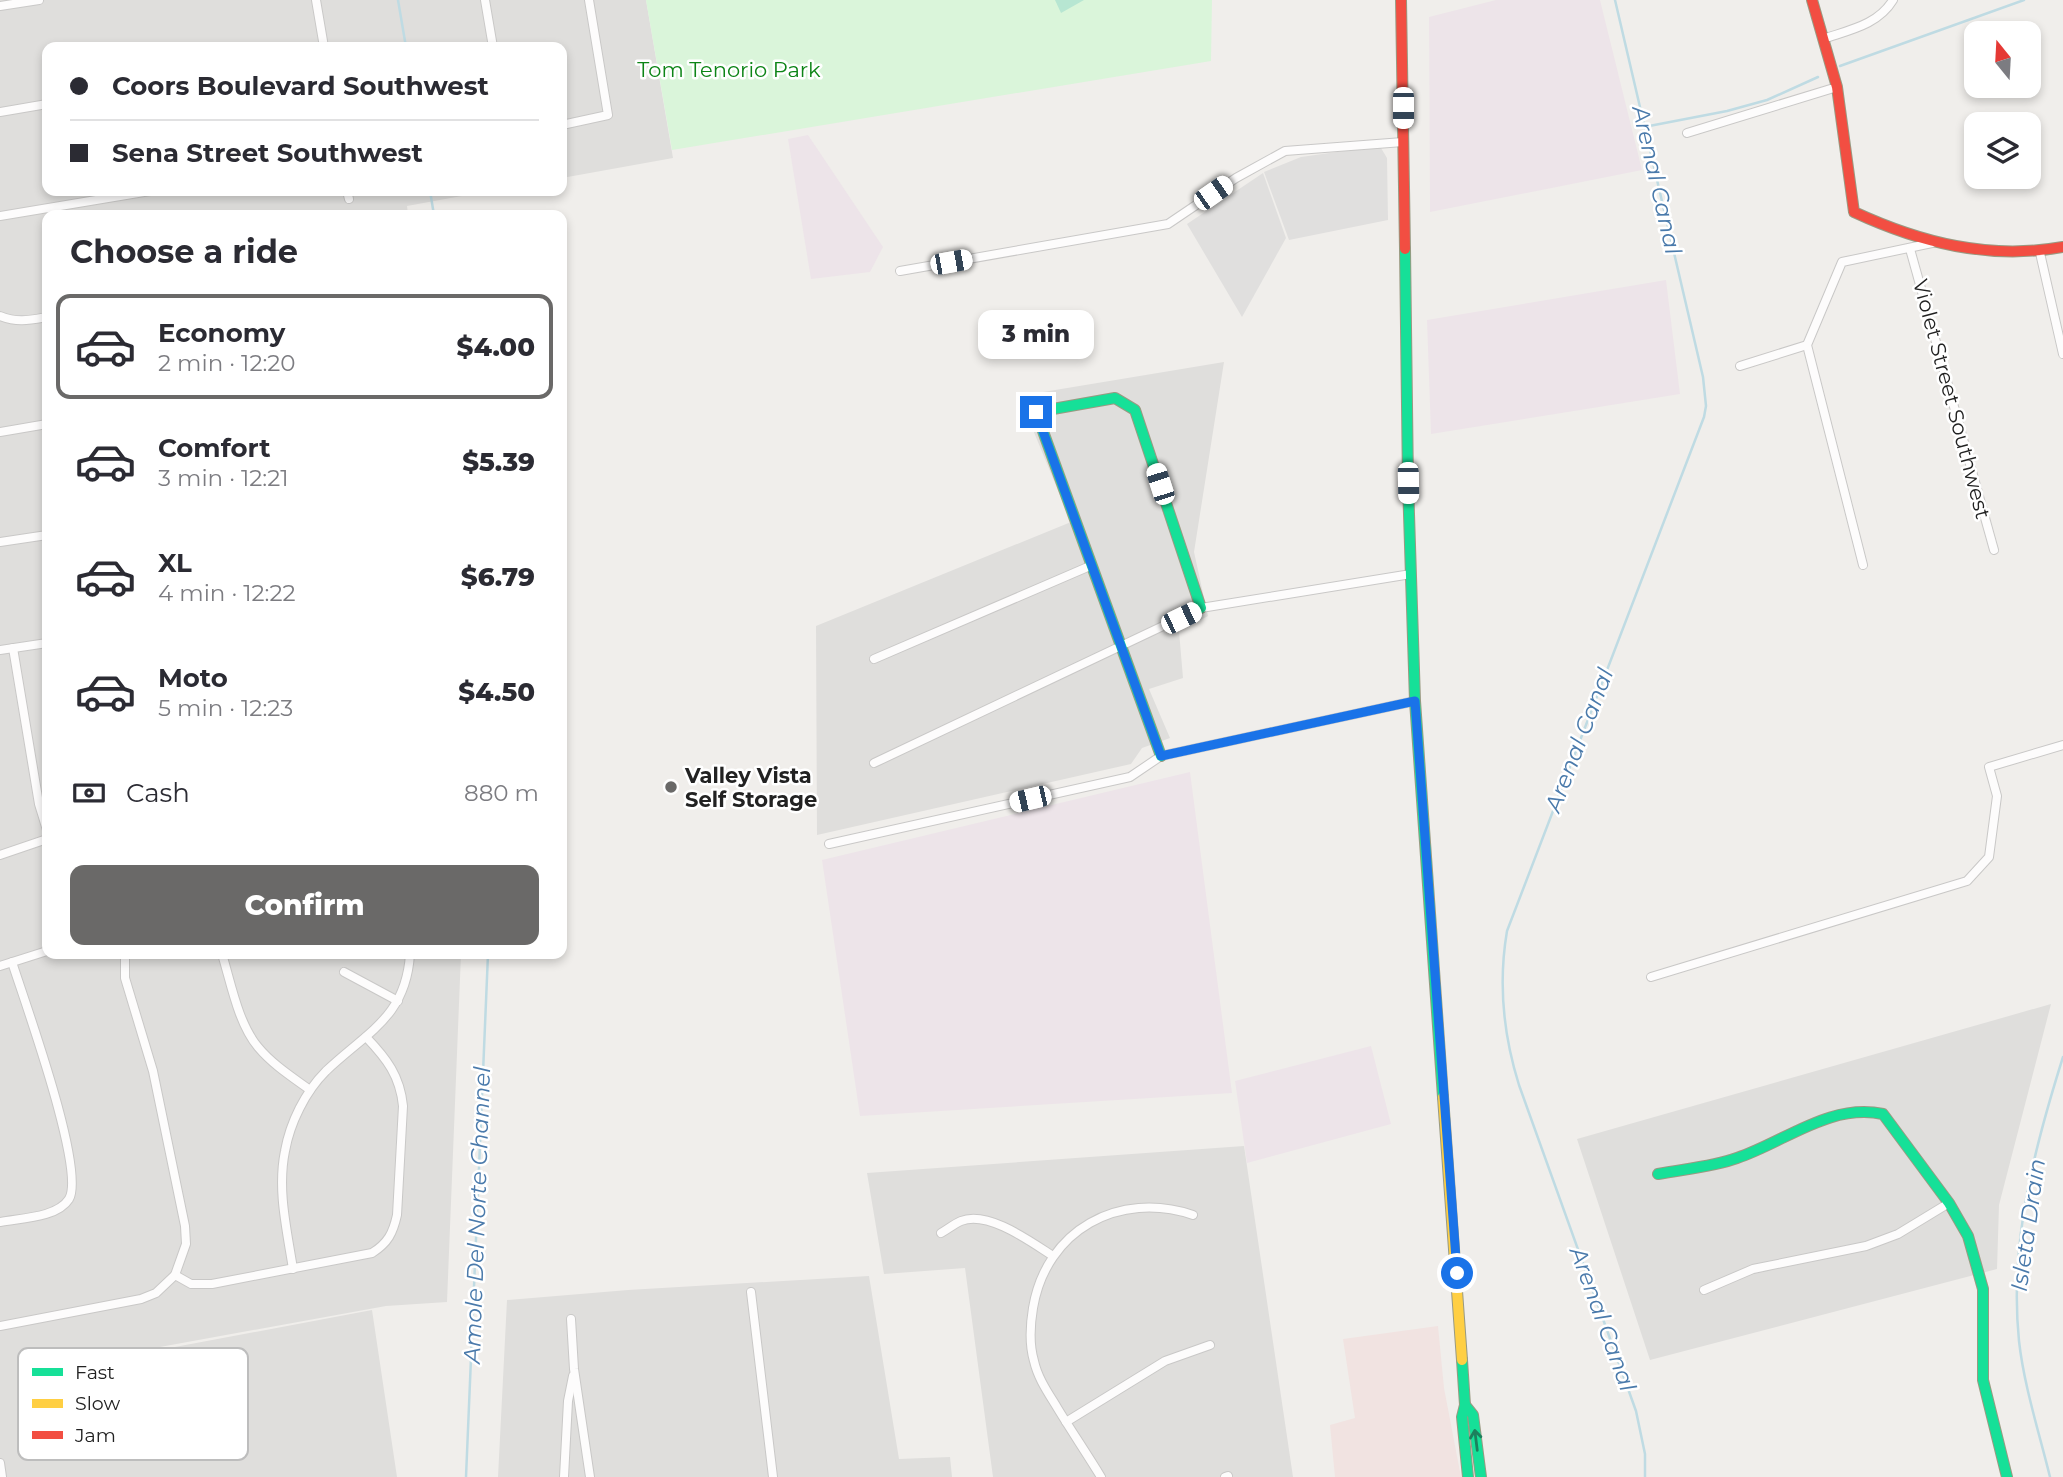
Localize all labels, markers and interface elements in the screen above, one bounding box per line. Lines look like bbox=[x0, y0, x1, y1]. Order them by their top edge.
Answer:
north arrow bbox=[1964, 21, 2040, 98]
map controls bbox=[1964, 21, 2041, 189]
park label: Tom Tenorio Park bbox=[637, 57, 821, 82]
text: Coors Boulevard Southwest bbox=[112, 70, 489, 102]
car bbox=[1393, 87, 1414, 129]
water label: Arenal Canal bbox=[1626, 101, 1688, 258]
button: layers bbox=[1964, 112, 2041, 189]
text: Sena Street Southwest bbox=[112, 137, 423, 169]
car bbox=[1190, 172, 1237, 214]
text: Choose a ride bbox=[70, 232, 298, 271]
car bbox=[929, 248, 974, 276]
street label: Violet Street Southwest bbox=[1908, 277, 1996, 521]
callout: 3 min bbox=[978, 310, 1094, 360]
icon: car bbox=[74, 315, 137, 378]
text: Economy bbox=[158, 317, 285, 349]
text: 3 min bbox=[1002, 320, 1070, 348]
text: $4.00 bbox=[457, 331, 535, 363]
text: 2 min · 12:20 bbox=[158, 349, 296, 377]
route end bbox=[1020, 396, 1052, 428]
icon: car bbox=[74, 430, 137, 493]
text: Comfort bbox=[158, 432, 270, 464]
text: $5.39 bbox=[462, 446, 535, 478]
car bbox=[1144, 461, 1177, 507]
car bbox=[1398, 462, 1419, 504]
text: 3 min · 12:21 bbox=[158, 464, 289, 492]
icon: car bbox=[74, 545, 137, 608]
text: XL bbox=[158, 547, 192, 579]
text: $6.79 bbox=[461, 561, 535, 593]
text: 4 min · 12:22 bbox=[158, 579, 296, 607]
car bbox=[1158, 599, 1205, 637]
icon: car bbox=[74, 660, 137, 723]
text: Moto bbox=[158, 662, 228, 694]
water label: Arenal Canal bbox=[1538, 663, 1620, 818]
text: $4.50 bbox=[458, 676, 535, 708]
text: 5 min · 12:23 bbox=[158, 694, 293, 722]
place label: Valley Vista Self Storage bbox=[684, 763, 817, 812]
icon: cash bbox=[70, 774, 108, 812]
text: Cash bbox=[126, 777, 190, 809]
text: 880 m bbox=[464, 779, 539, 807]
marker: Valley Vista Self Storage bbox=[663, 779, 679, 795]
car bbox=[1008, 784, 1053, 814]
button: Confirm bbox=[70, 865, 539, 945]
water label: Amole Del Norte Channel bbox=[458, 1065, 496, 1366]
water label: Isleta Drain bbox=[2005, 1157, 2051, 1293]
water label: Arenal Canal bbox=[1563, 1241, 1642, 1396]
route start bbox=[1441, 1257, 1473, 1289]
legend bbox=[18, 1348, 248, 1460]
text: Fast bbox=[75, 1361, 115, 1384]
text: Slow bbox=[75, 1392, 120, 1415]
text: Jam bbox=[74, 1424, 116, 1447]
one-way arrow bbox=[1470, 1429, 1483, 1452]

